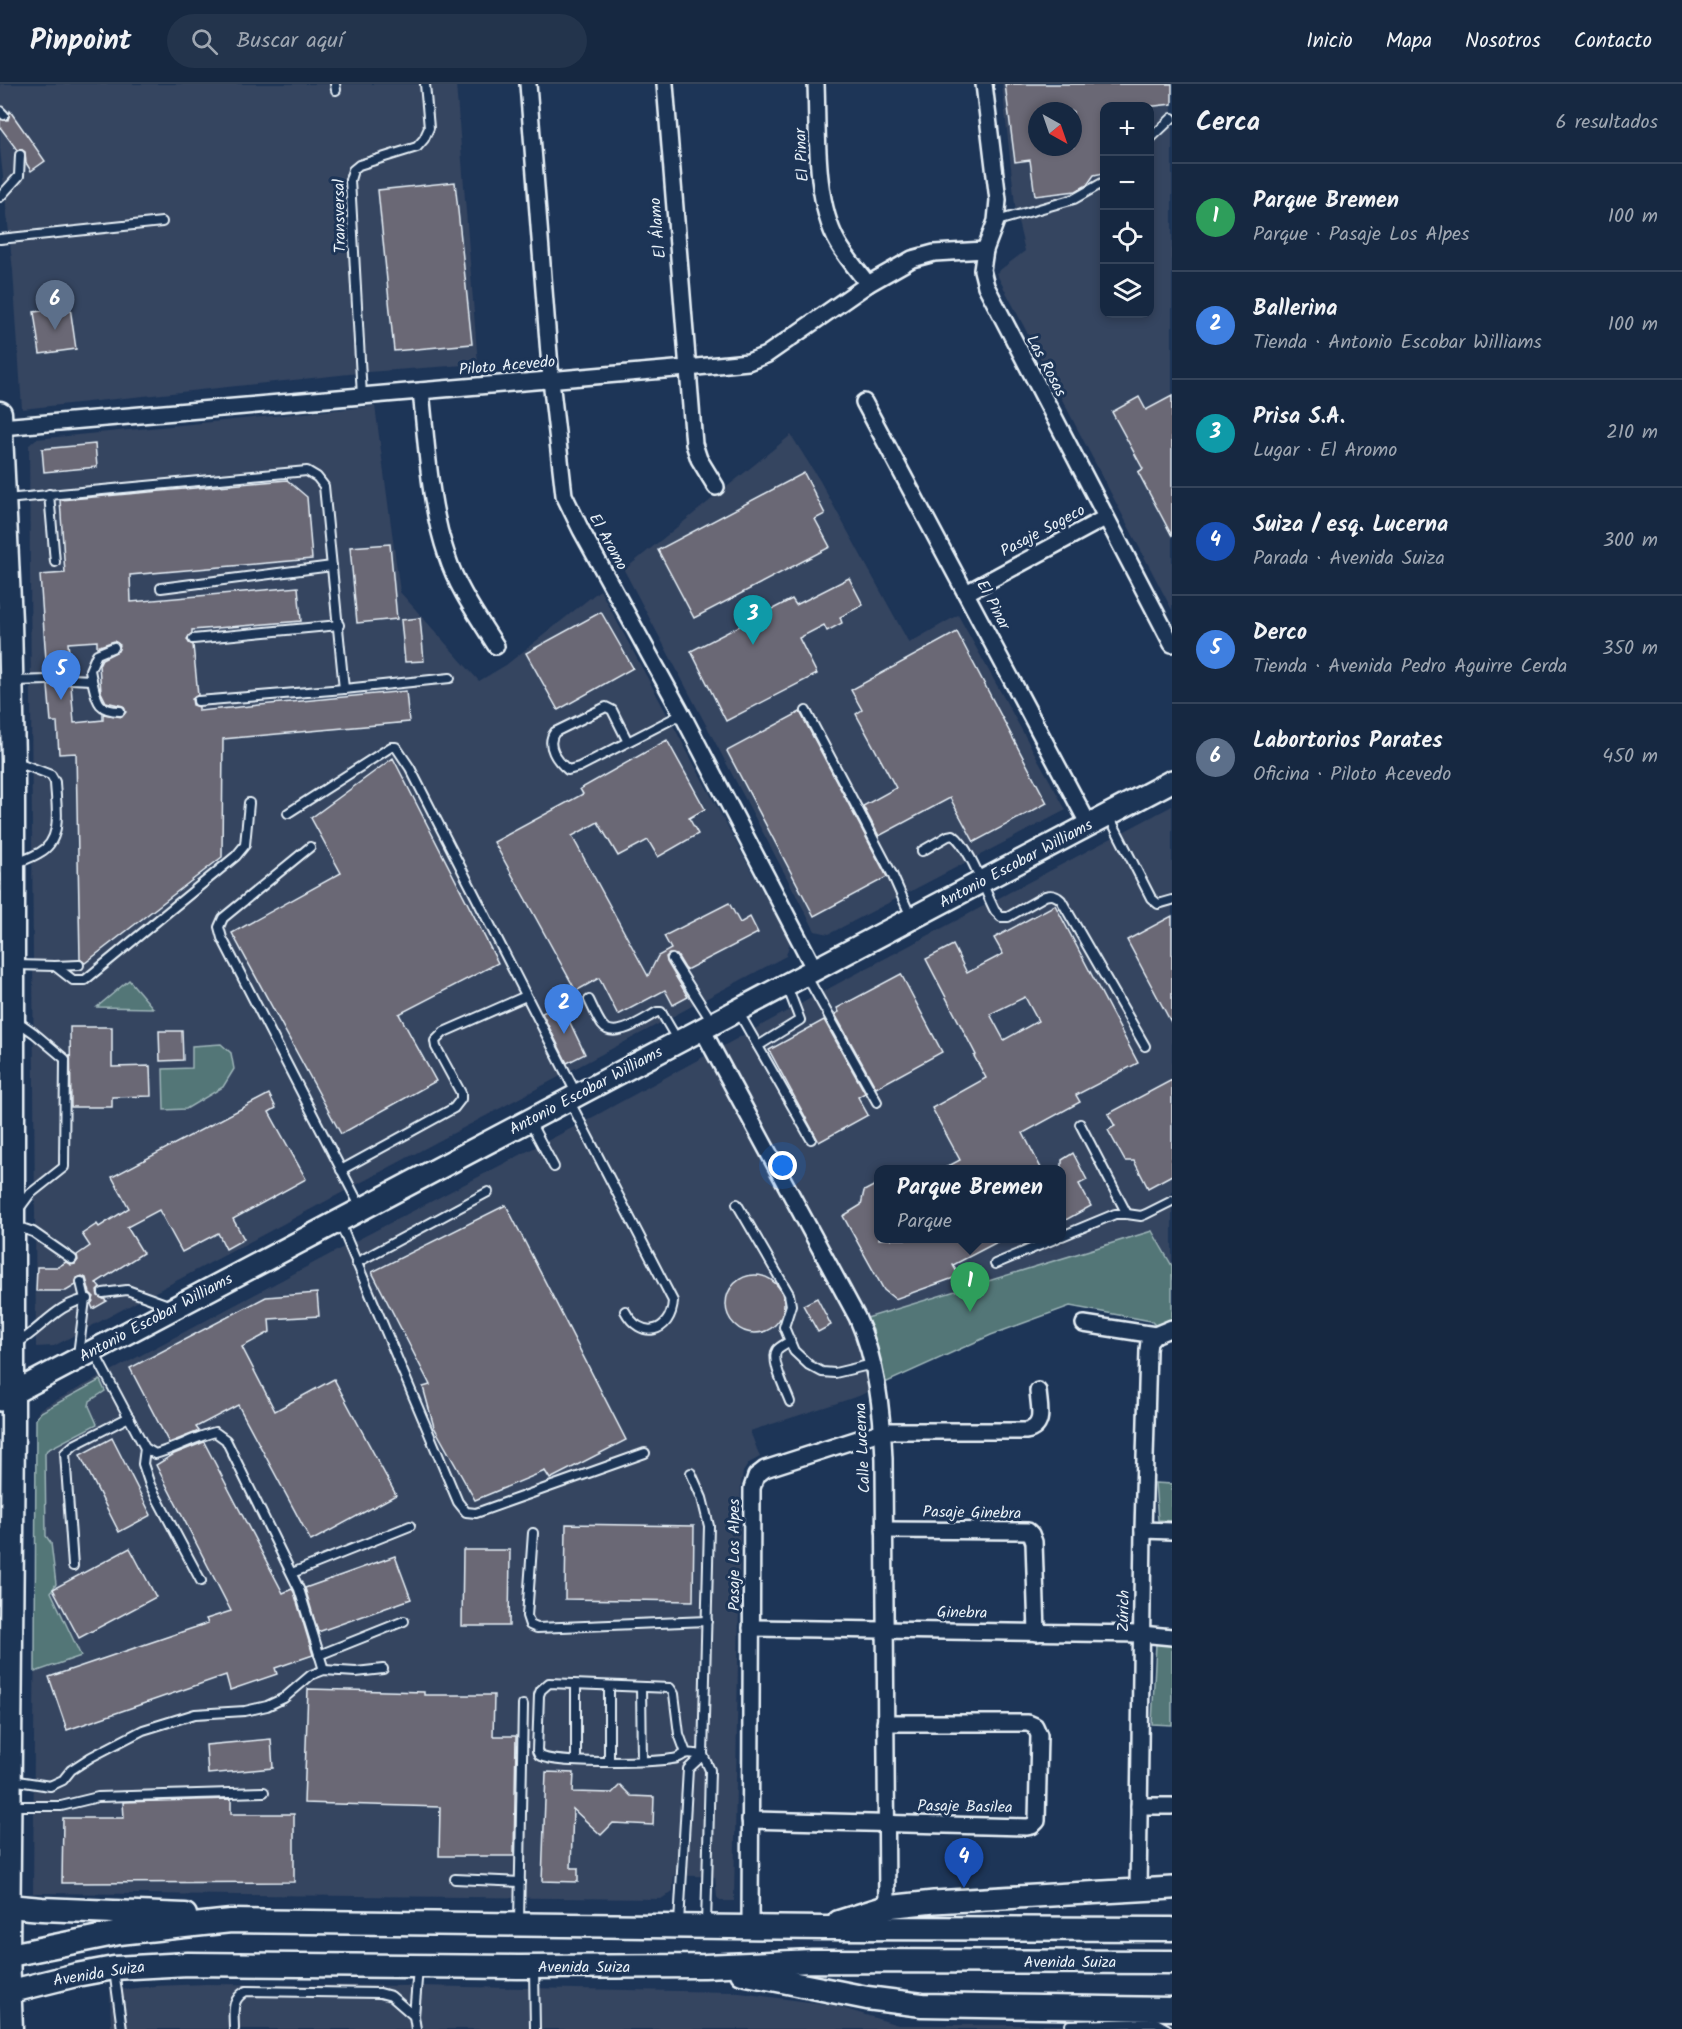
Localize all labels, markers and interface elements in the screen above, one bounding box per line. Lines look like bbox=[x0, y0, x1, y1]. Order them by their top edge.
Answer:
search box bbox=[167, 14, 587, 68]
text: Pinpoint bbox=[30, 19, 131, 64]
text: Buscar aquí bbox=[236, 24, 343, 59]
icon: search bbox=[188, 25, 221, 58]
text: Inicio bbox=[1306, 25, 1353, 58]
text: Mapa bbox=[1386, 25, 1432, 58]
text: Nosotros bbox=[1465, 25, 1541, 58]
text: Contacto bbox=[1574, 25, 1652, 58]
north arrow bbox=[1028, 102, 1082, 156]
map controls bbox=[1100, 102, 1154, 318]
button: + bbox=[1100, 102, 1154, 156]
text: Cerca bbox=[1196, 102, 1260, 144]
text: 6 resultados bbox=[1556, 107, 1658, 139]
street label: El Pinar bbox=[788, 126, 816, 182]
button: − bbox=[1100, 156, 1154, 210]
street label: Transversal bbox=[327, 179, 353, 253]
text: Parque Bremen bbox=[1253, 184, 1399, 219]
street label: El Álamo bbox=[643, 197, 673, 259]
text: 1 bbox=[1212, 201, 1219, 233]
text: 100 m bbox=[1608, 201, 1658, 233]
button: locate bbox=[1100, 210, 1154, 264]
text: Parque · Pasaje Los Alpes bbox=[1253, 219, 1470, 251]
button: layers bbox=[1100, 264, 1154, 318]
pin: 6 bbox=[36, 280, 74, 330]
text: Ballerina bbox=[1253, 292, 1337, 327]
text: 2 bbox=[1210, 309, 1221, 341]
text: 100 m bbox=[1608, 309, 1658, 341]
text: Tienda · Antonio Escobar Williams bbox=[1253, 327, 1542, 359]
street label: Las Rosas bbox=[1019, 330, 1073, 402]
street label: Piloto Acevedo bbox=[458, 349, 556, 383]
text: Prisa S.A. bbox=[1253, 400, 1345, 435]
text: 3 bbox=[1210, 417, 1221, 449]
text: 210 m bbox=[1606, 417, 1658, 449]
text: Lugar · El Aromo bbox=[1253, 435, 1397, 467]
street label: Pasaje Sogeco bbox=[996, 498, 1090, 564]
text: Suiza / esq. Lucerna bbox=[1253, 508, 1448, 543]
street label: El Aromo bbox=[582, 509, 634, 575]
text: 4 bbox=[1210, 525, 1221, 557]
text: 300 m bbox=[1603, 525, 1658, 557]
text: Parada · Avenida Suiza bbox=[1253, 543, 1445, 575]
street label: El Pinar bbox=[969, 575, 1017, 636]
pin: 3 bbox=[734, 596, 772, 645]
text: Derco bbox=[1253, 616, 1307, 651]
text: 5 bbox=[1210, 633, 1221, 665]
text: 350 m bbox=[1602, 633, 1658, 665]
pin: 5 bbox=[42, 650, 80, 700]
text: Tienda · Avenida Pedro Aguirre Cerda bbox=[1253, 651, 1567, 683]
text: Labortorios Parates bbox=[1253, 724, 1443, 759]
text: 6 bbox=[1210, 741, 1221, 773]
text: 450 m bbox=[1602, 741, 1658, 773]
text: Oficina · Piloto Acevedo bbox=[1253, 759, 1451, 791]
street label: Antonio Escobar Williams bbox=[935, 813, 1097, 915]
pin: 2 bbox=[544, 984, 584, 1034]
street label: Antonio Escobar Williams bbox=[505, 1040, 667, 1142]
your location bbox=[768, 1151, 797, 1180]
popup bbox=[874, 1165, 1066, 1243]
text: Parque Bremen bbox=[897, 1171, 1043, 1206]
text: Parque bbox=[897, 1206, 952, 1238]
pin: 1 bbox=[950, 1262, 990, 1312]
street label: Antonio Escobar Williams bbox=[75, 1267, 237, 1369]
street label: Calle Lucerna bbox=[848, 1402, 878, 1494]
street label: Pasaje Los Alpes bbox=[722, 1498, 747, 1611]
street label: Pasaje Ginebra bbox=[922, 1500, 1022, 1526]
street label: Zúrich bbox=[1111, 1590, 1137, 1632]
street label: Ginebra bbox=[937, 1600, 987, 1626]
street label: Pasaje Basilea bbox=[917, 1794, 1013, 1820]
pin: 4 bbox=[944, 1838, 984, 1888]
street label: Avenida Suiza bbox=[1024, 1950, 1116, 1975]
street label: Avenida Suiza bbox=[51, 1954, 147, 1994]
street label: Avenida Suiza bbox=[538, 1955, 630, 1980]

